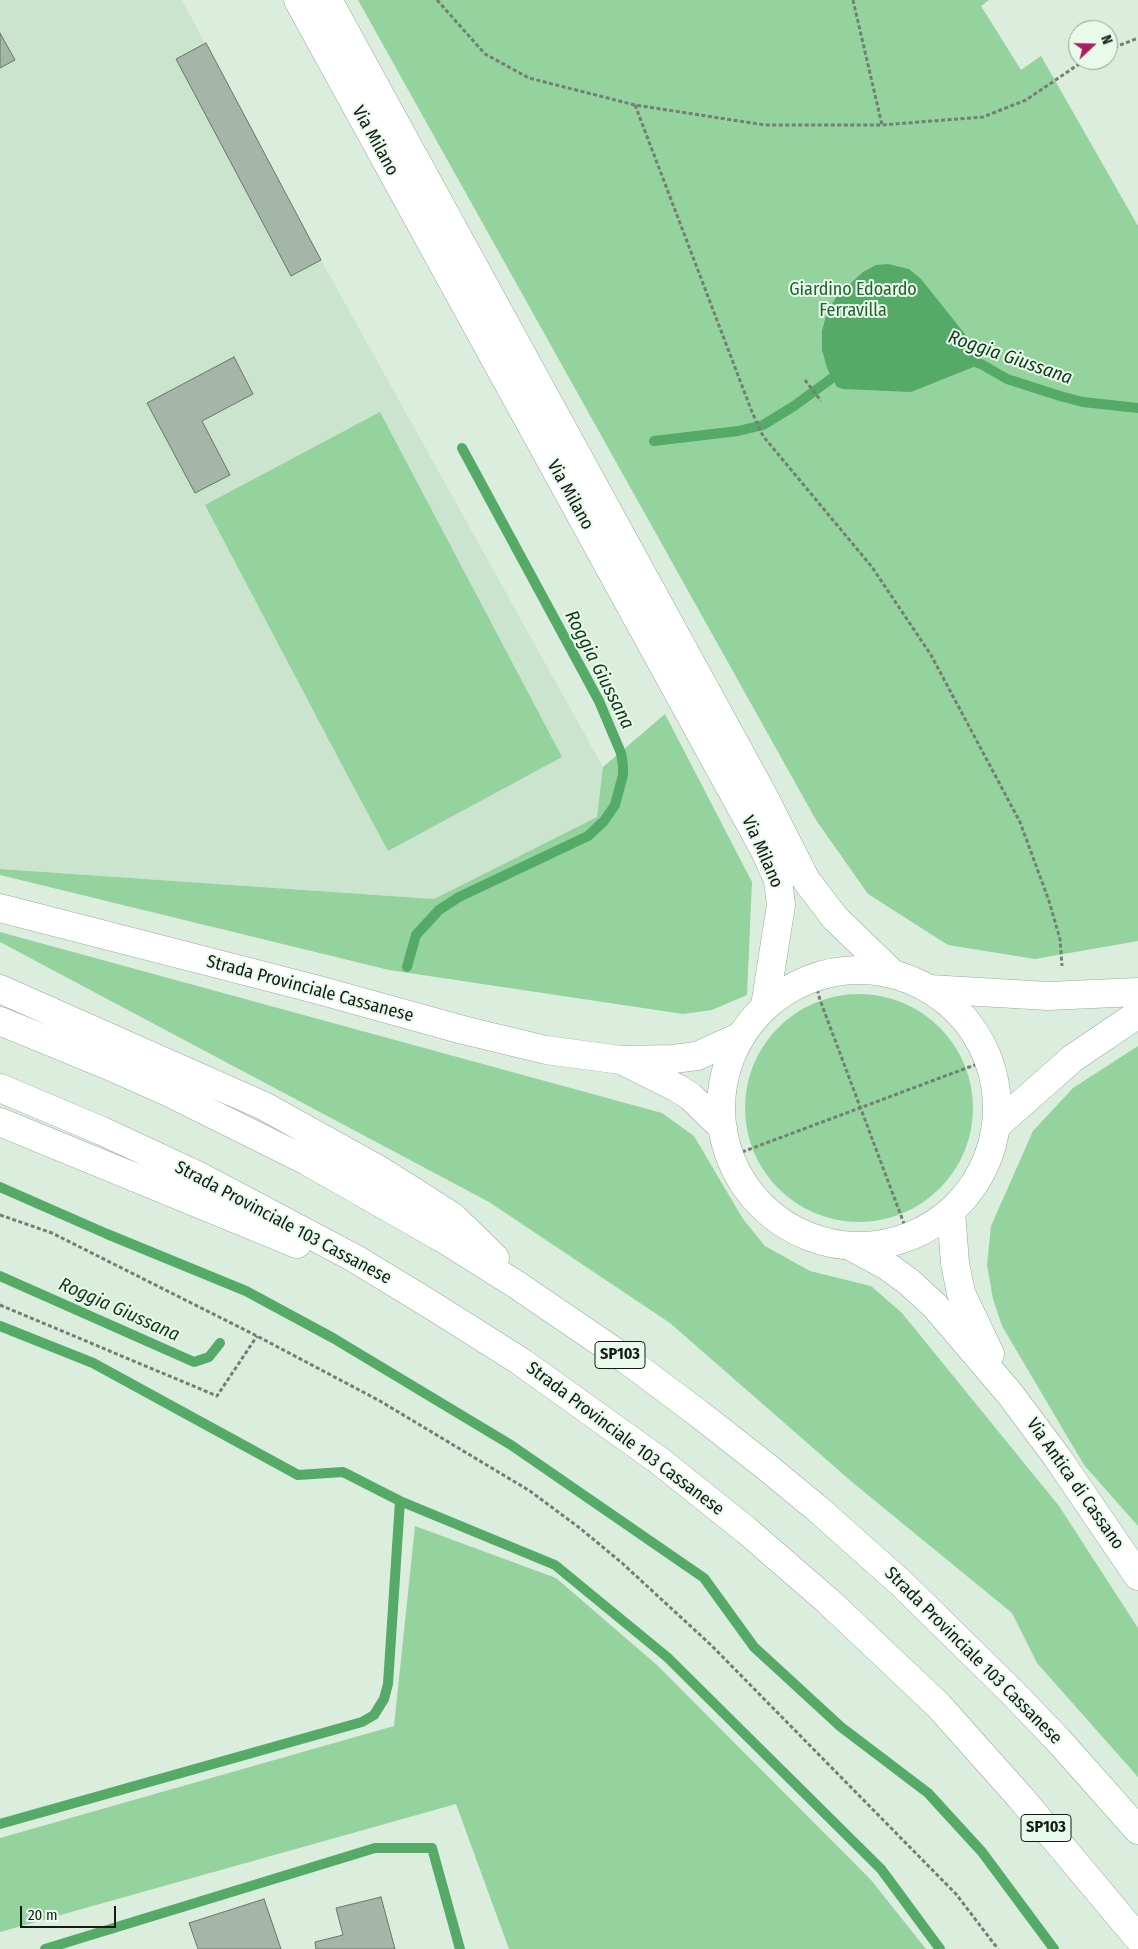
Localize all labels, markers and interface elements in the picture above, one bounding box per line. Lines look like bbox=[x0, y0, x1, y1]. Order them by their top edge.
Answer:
north arrow bbox=[1068, 20, 1118, 70]
text: N bbox=[1097, 33, 1116, 47]
street label: Via Milano bbox=[347, 102, 403, 180]
park label: Giardino Edoardo Ferravilla bbox=[789, 279, 917, 322]
water label: Roggia Giussana bbox=[945, 326, 1075, 390]
street label: Via Milano bbox=[542, 456, 598, 534]
water label: Roggia Giussana bbox=[559, 607, 639, 733]
street label: Via Milano bbox=[737, 813, 787, 891]
street label: Strada Provinciale Cassanese bbox=[204, 951, 416, 1027]
street label: Strada Provinciale 103 Cassanese bbox=[171, 1157, 395, 1289]
water label: Roggia Giussana bbox=[55, 1273, 183, 1347]
road number: SP103 bbox=[595, 1342, 645, 1368]
street label: Strada Provinciale 103 Cassanese bbox=[522, 1358, 728, 1520]
street label: Via Antica di Cassano bbox=[1022, 1414, 1128, 1554]
street label: Strada Provinciale 103 Cassanese bbox=[880, 1563, 1066, 1749]
road number: SP103 bbox=[1021, 1815, 1071, 1842]
scale bar bbox=[22, 1896, 119, 1928]
text: 20 m bbox=[28, 1906, 58, 1924]

